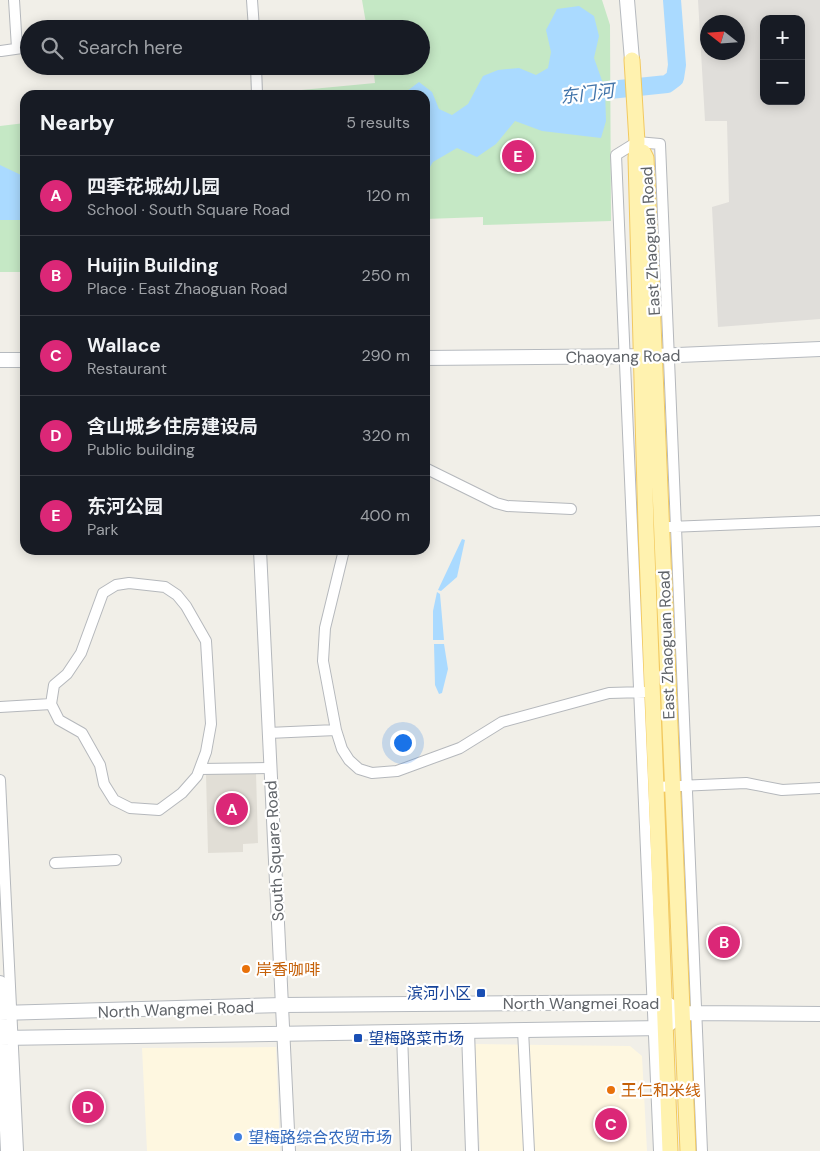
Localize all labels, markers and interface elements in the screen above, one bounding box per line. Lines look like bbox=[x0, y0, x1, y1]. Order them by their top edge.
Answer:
north arrow bbox=[700, 15, 745, 60]
map controls bbox=[760, 15, 805, 105]
button: + bbox=[760, 15, 805, 60]
search box bbox=[20, 20, 430, 75]
icon: search bbox=[38, 34, 66, 62]
text: Search here bbox=[78, 35, 183, 60]
button: − bbox=[760, 60, 805, 105]
water label: 东门河 bbox=[559, 78, 618, 109]
text: Nearby bbox=[40, 109, 114, 137]
text: 5 results bbox=[346, 112, 410, 133]
pin: E bbox=[502, 137, 534, 175]
street label: East Zhaoguan Road bbox=[636, 166, 665, 316]
text: 四季花城幼儿园 bbox=[87, 174, 220, 199]
text: A bbox=[50, 185, 62, 206]
text: 120 m bbox=[366, 185, 410, 206]
text: School · South Square Road bbox=[87, 199, 290, 220]
text: Huijin Building bbox=[87, 253, 219, 278]
text: B bbox=[51, 265, 61, 286]
text: 250 m bbox=[362, 265, 410, 286]
text: Place · East Zhaoguan Road bbox=[87, 278, 288, 299]
text: Wallace bbox=[87, 333, 161, 358]
text: C bbox=[50, 345, 62, 366]
text: 290 m bbox=[361, 345, 410, 366]
street label: Chaoyang Road bbox=[565, 345, 681, 368]
text: Restaurant bbox=[87, 358, 167, 379]
text: 含山城乡住房建设局 bbox=[87, 414, 258, 439]
text: D bbox=[50, 425, 62, 446]
text: 320 m bbox=[362, 425, 410, 446]
text: Public building bbox=[87, 439, 195, 460]
text: 东河公园 bbox=[87, 494, 163, 519]
text: E bbox=[51, 505, 61, 526]
text: 400 m bbox=[360, 505, 410, 526]
text: Park bbox=[87, 519, 119, 540]
street label: East Zhaoguan Road bbox=[653, 570, 680, 720]
your location bbox=[390, 730, 416, 756]
street label: South Square Road bbox=[260, 780, 289, 922]
pin: A bbox=[216, 790, 248, 828]
pin: B bbox=[708, 923, 740, 961]
place label: 岸香咖啡 bbox=[256, 959, 320, 980]
marker: 岸香咖啡 bbox=[240, 963, 252, 975]
place label: 滨河小区 bbox=[407, 983, 471, 1004]
marker: 滨河小区 bbox=[475, 987, 487, 999]
street label: North Wangmei Road bbox=[503, 993, 659, 1014]
street label: North Wangmei Road bbox=[97, 996, 255, 1023]
place label: 望梅路菜市场 bbox=[368, 1028, 464, 1049]
marker: 望梅路菜市场 bbox=[352, 1032, 364, 1044]
place label: 王仁和米线 bbox=[621, 1080, 701, 1101]
marker: 王仁和米线 bbox=[605, 1084, 617, 1096]
pin: D bbox=[72, 1088, 104, 1126]
pin: C bbox=[595, 1105, 627, 1143]
place label: 望梅路综合农贸市场 bbox=[248, 1127, 392, 1148]
marker: 望梅路综合农贸市场 bbox=[232, 1131, 244, 1143]

